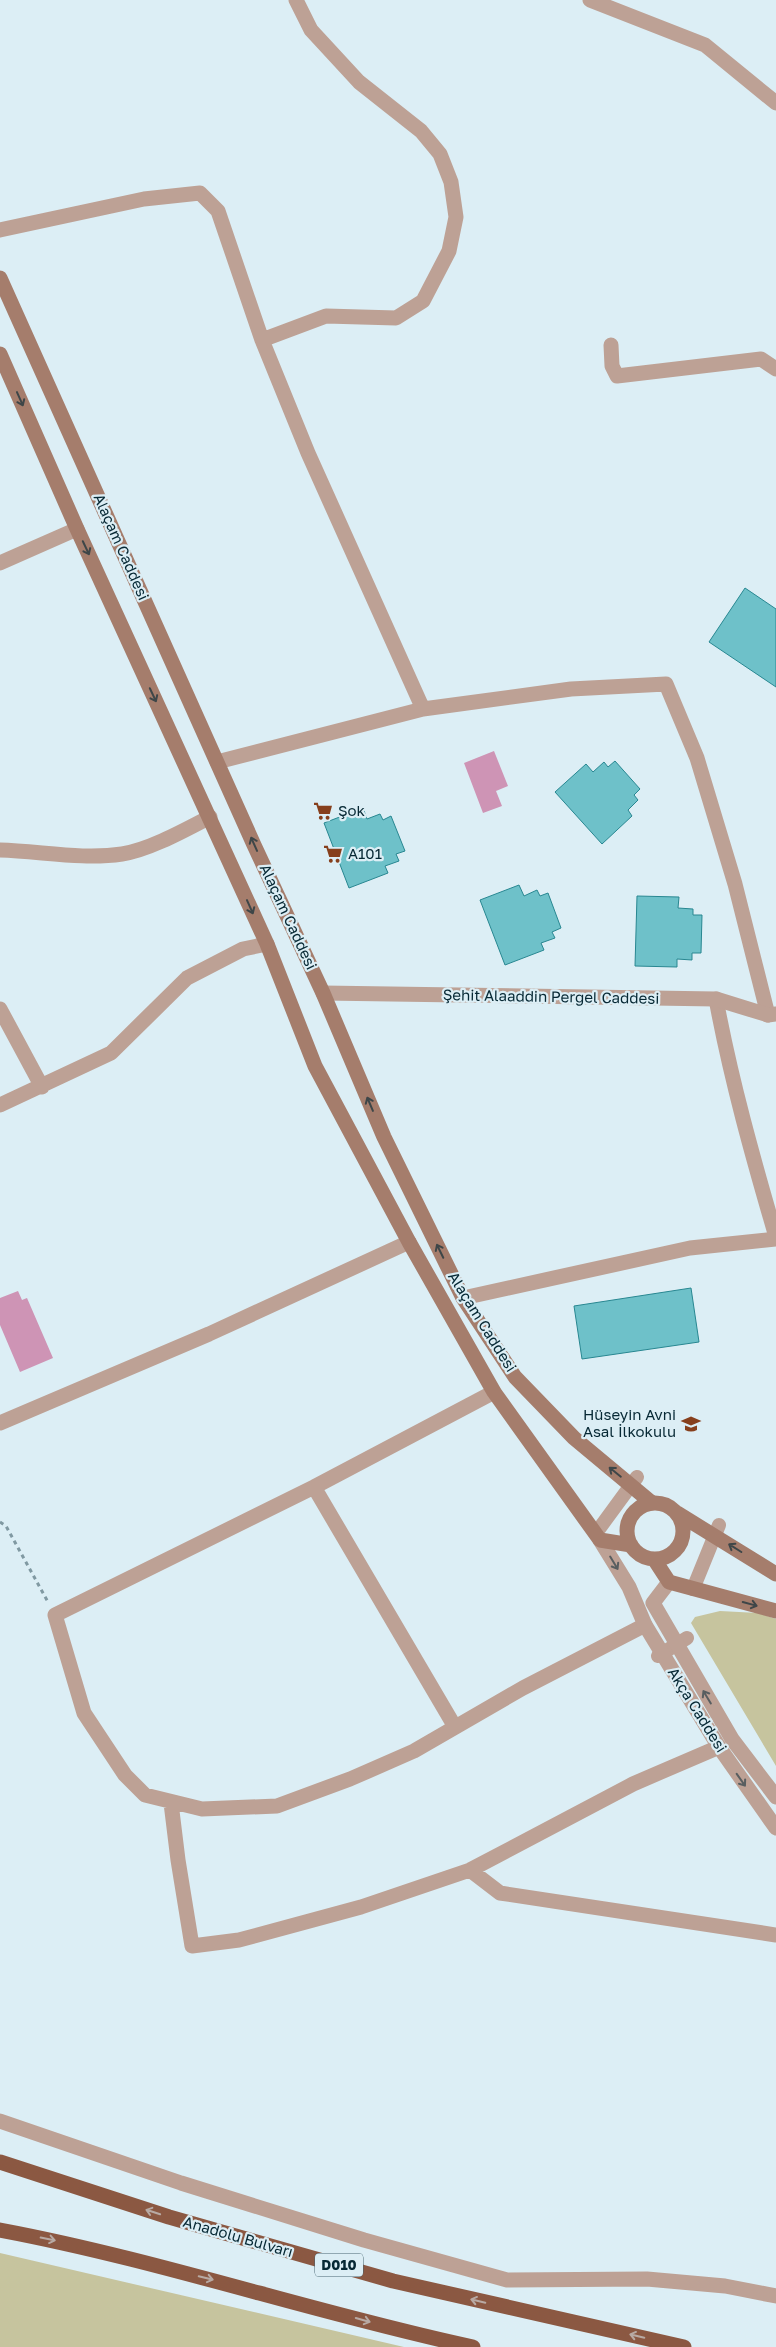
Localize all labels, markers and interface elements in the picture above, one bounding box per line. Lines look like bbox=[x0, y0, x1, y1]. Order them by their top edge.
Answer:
one-way arrow bbox=[15, 391, 25, 406]
street label: Alaçam Caddesi bbox=[90, 491, 153, 603]
one-way arrow bbox=[81, 540, 91, 555]
one-way arrow bbox=[149, 687, 159, 702]
supermarket icon: Şok bbox=[312, 800, 334, 822]
place label: Şok bbox=[338, 801, 366, 819]
one-way arrow bbox=[248, 837, 258, 852]
supermarket icon: A101 bbox=[322, 843, 344, 865]
place label: A101 bbox=[348, 844, 382, 862]
street label: Alaçam Caddesi bbox=[257, 861, 321, 972]
one-way arrow bbox=[246, 899, 256, 914]
street label: Şehit Alaaddin Pergel Caddesi bbox=[443, 985, 659, 1007]
one-way arrow bbox=[364, 1097, 374, 1112]
one-way arrow bbox=[434, 1244, 444, 1259]
street label: Alaçam Caddesi bbox=[445, 1268, 521, 1375]
place label: Hüseyin Avni Asal İlkokulu bbox=[583, 1405, 676, 1440]
school or university icon: Hüseyin Avni Asal İlkokulu bbox=[680, 1413, 702, 1435]
one-way arrow bbox=[609, 1466, 622, 1477]
one-way arrow bbox=[728, 1543, 742, 1553]
one-way arrow bbox=[610, 1556, 620, 1570]
one-way arrow bbox=[742, 1600, 758, 1609]
street label: Akça Caddesi bbox=[665, 1664, 731, 1755]
one-way arrow bbox=[701, 1691, 711, 1705]
one-way arrow bbox=[737, 1772, 747, 1786]
one-way arrow bbox=[145, 2206, 161, 2216]
street label: Anadolu Bulvarı bbox=[181, 2212, 295, 2260]
one-way arrow bbox=[39, 2235, 55, 2244]
road number: D010 bbox=[315, 2254, 363, 2276]
one-way arrow bbox=[197, 2274, 213, 2284]
one-way arrow bbox=[471, 2296, 487, 2305]
one-way arrow bbox=[354, 2315, 370, 2325]
one-way arrow bbox=[629, 2331, 645, 2340]

